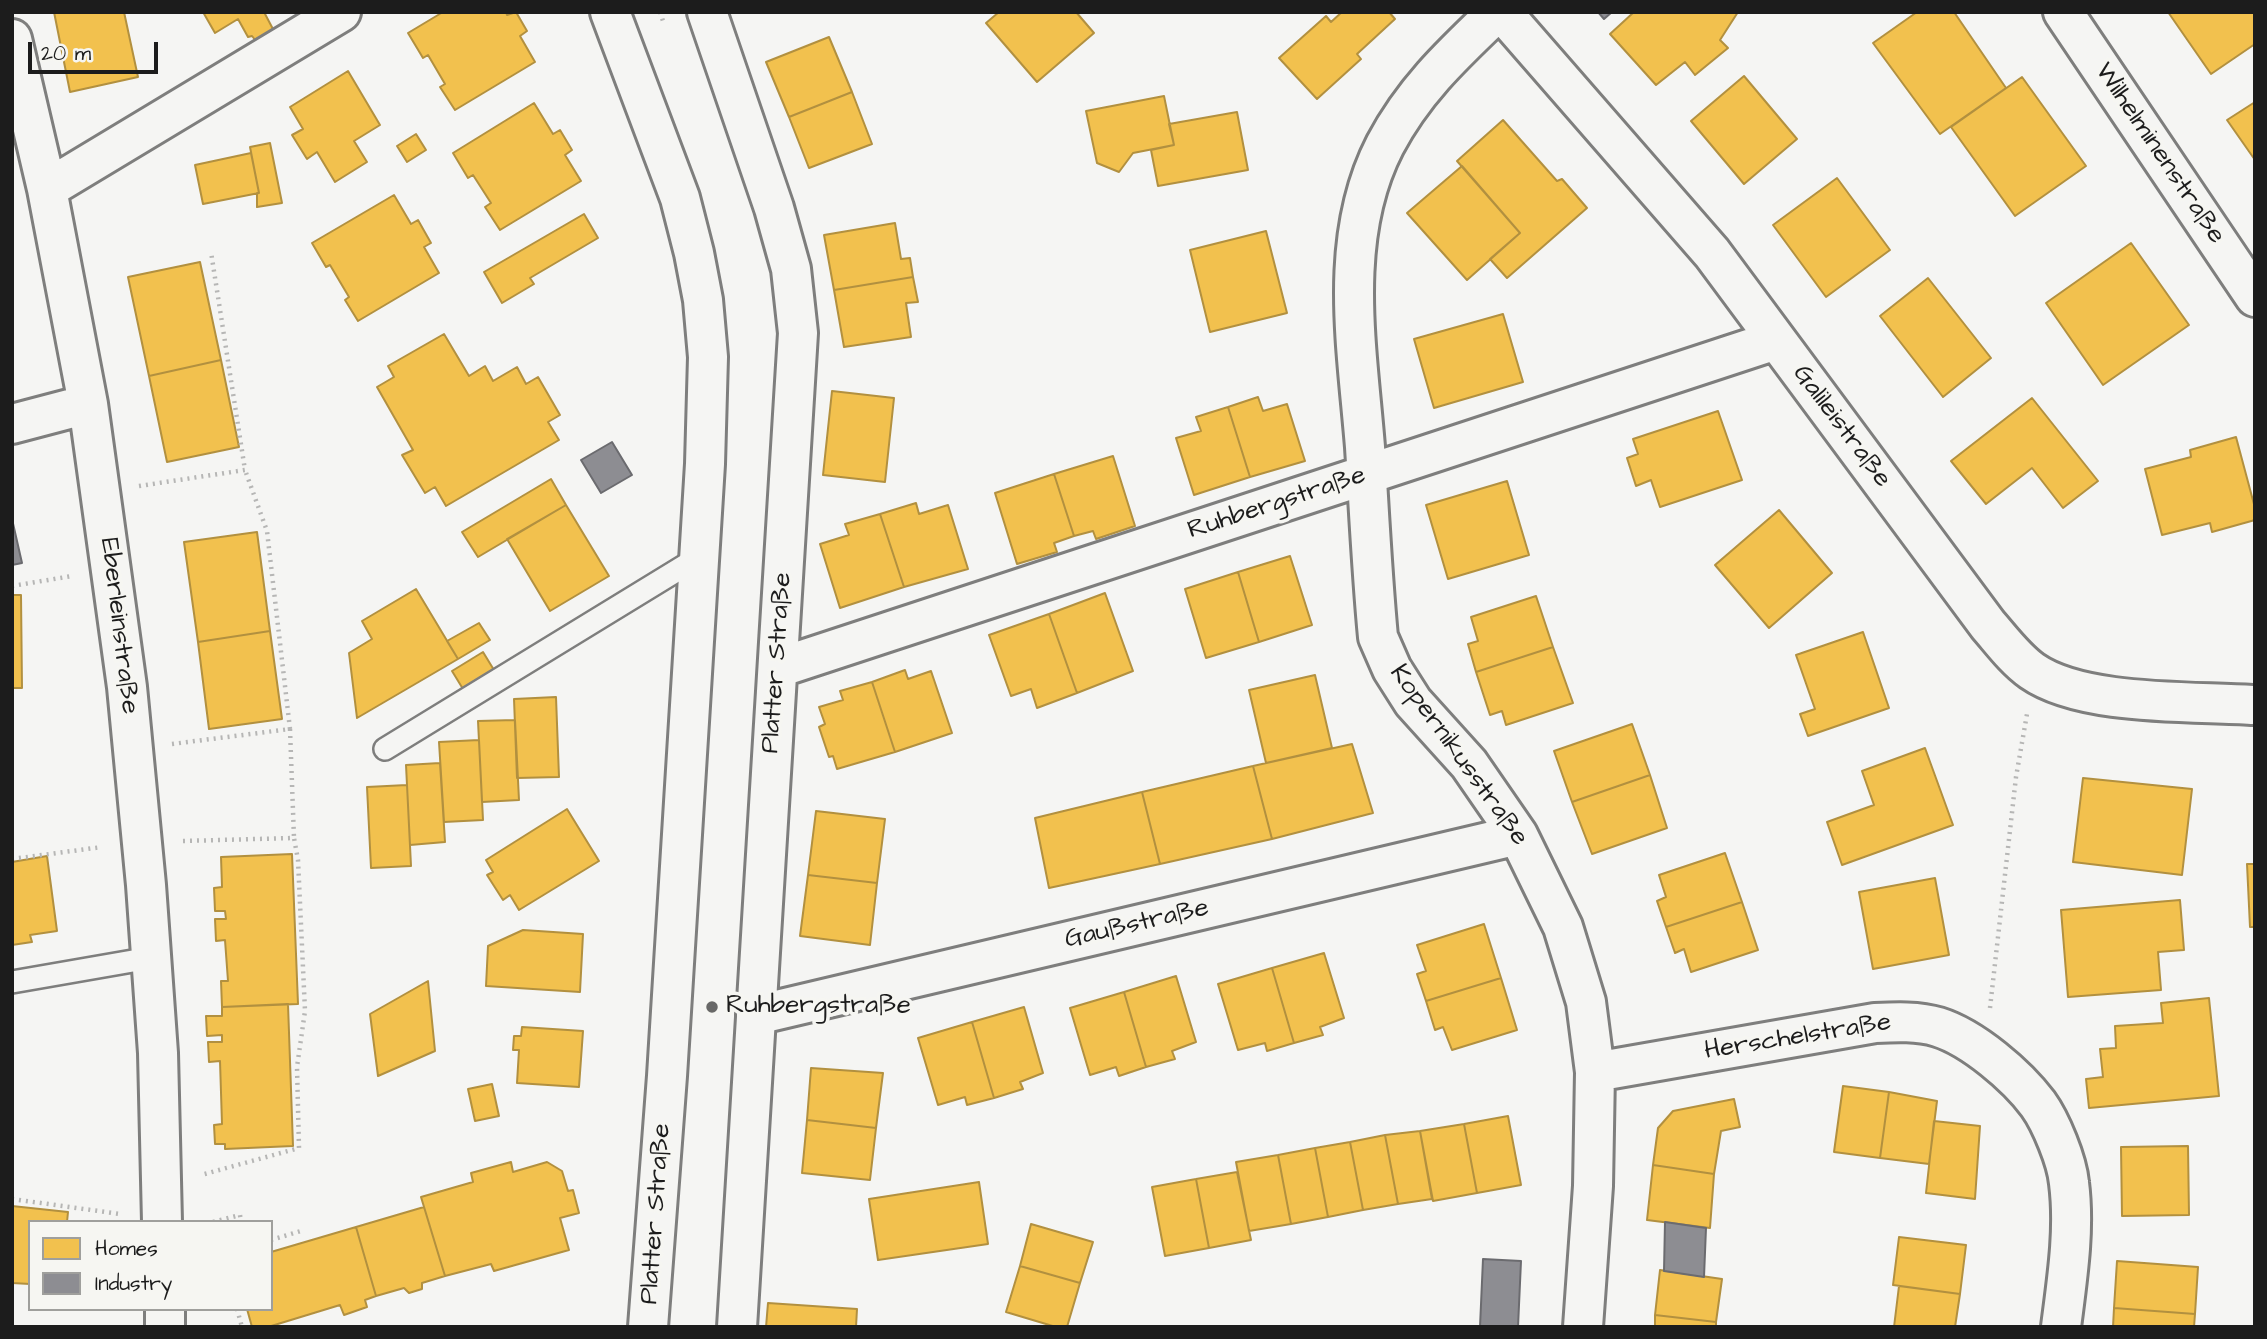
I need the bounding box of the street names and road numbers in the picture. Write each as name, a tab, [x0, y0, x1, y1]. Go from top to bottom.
street label: Wilhelminenstraße	[2087, 58, 2231, 250]
street label: Galileistraße	[1785, 360, 1897, 494]
street label: Ruhbergstraße	[1184, 461, 1370, 547]
street label: Eberleinstraße	[92, 536, 144, 716]
street label: Platter Straße	[756, 572, 800, 754]
street label: Kopernikusstraße	[1382, 659, 1534, 853]
street label: Gaußstraße	[1062, 893, 1212, 957]
street label: Herschelstraße	[1703, 1008, 1893, 1068]
street label: Platter Straße	[635, 1123, 679, 1305]

